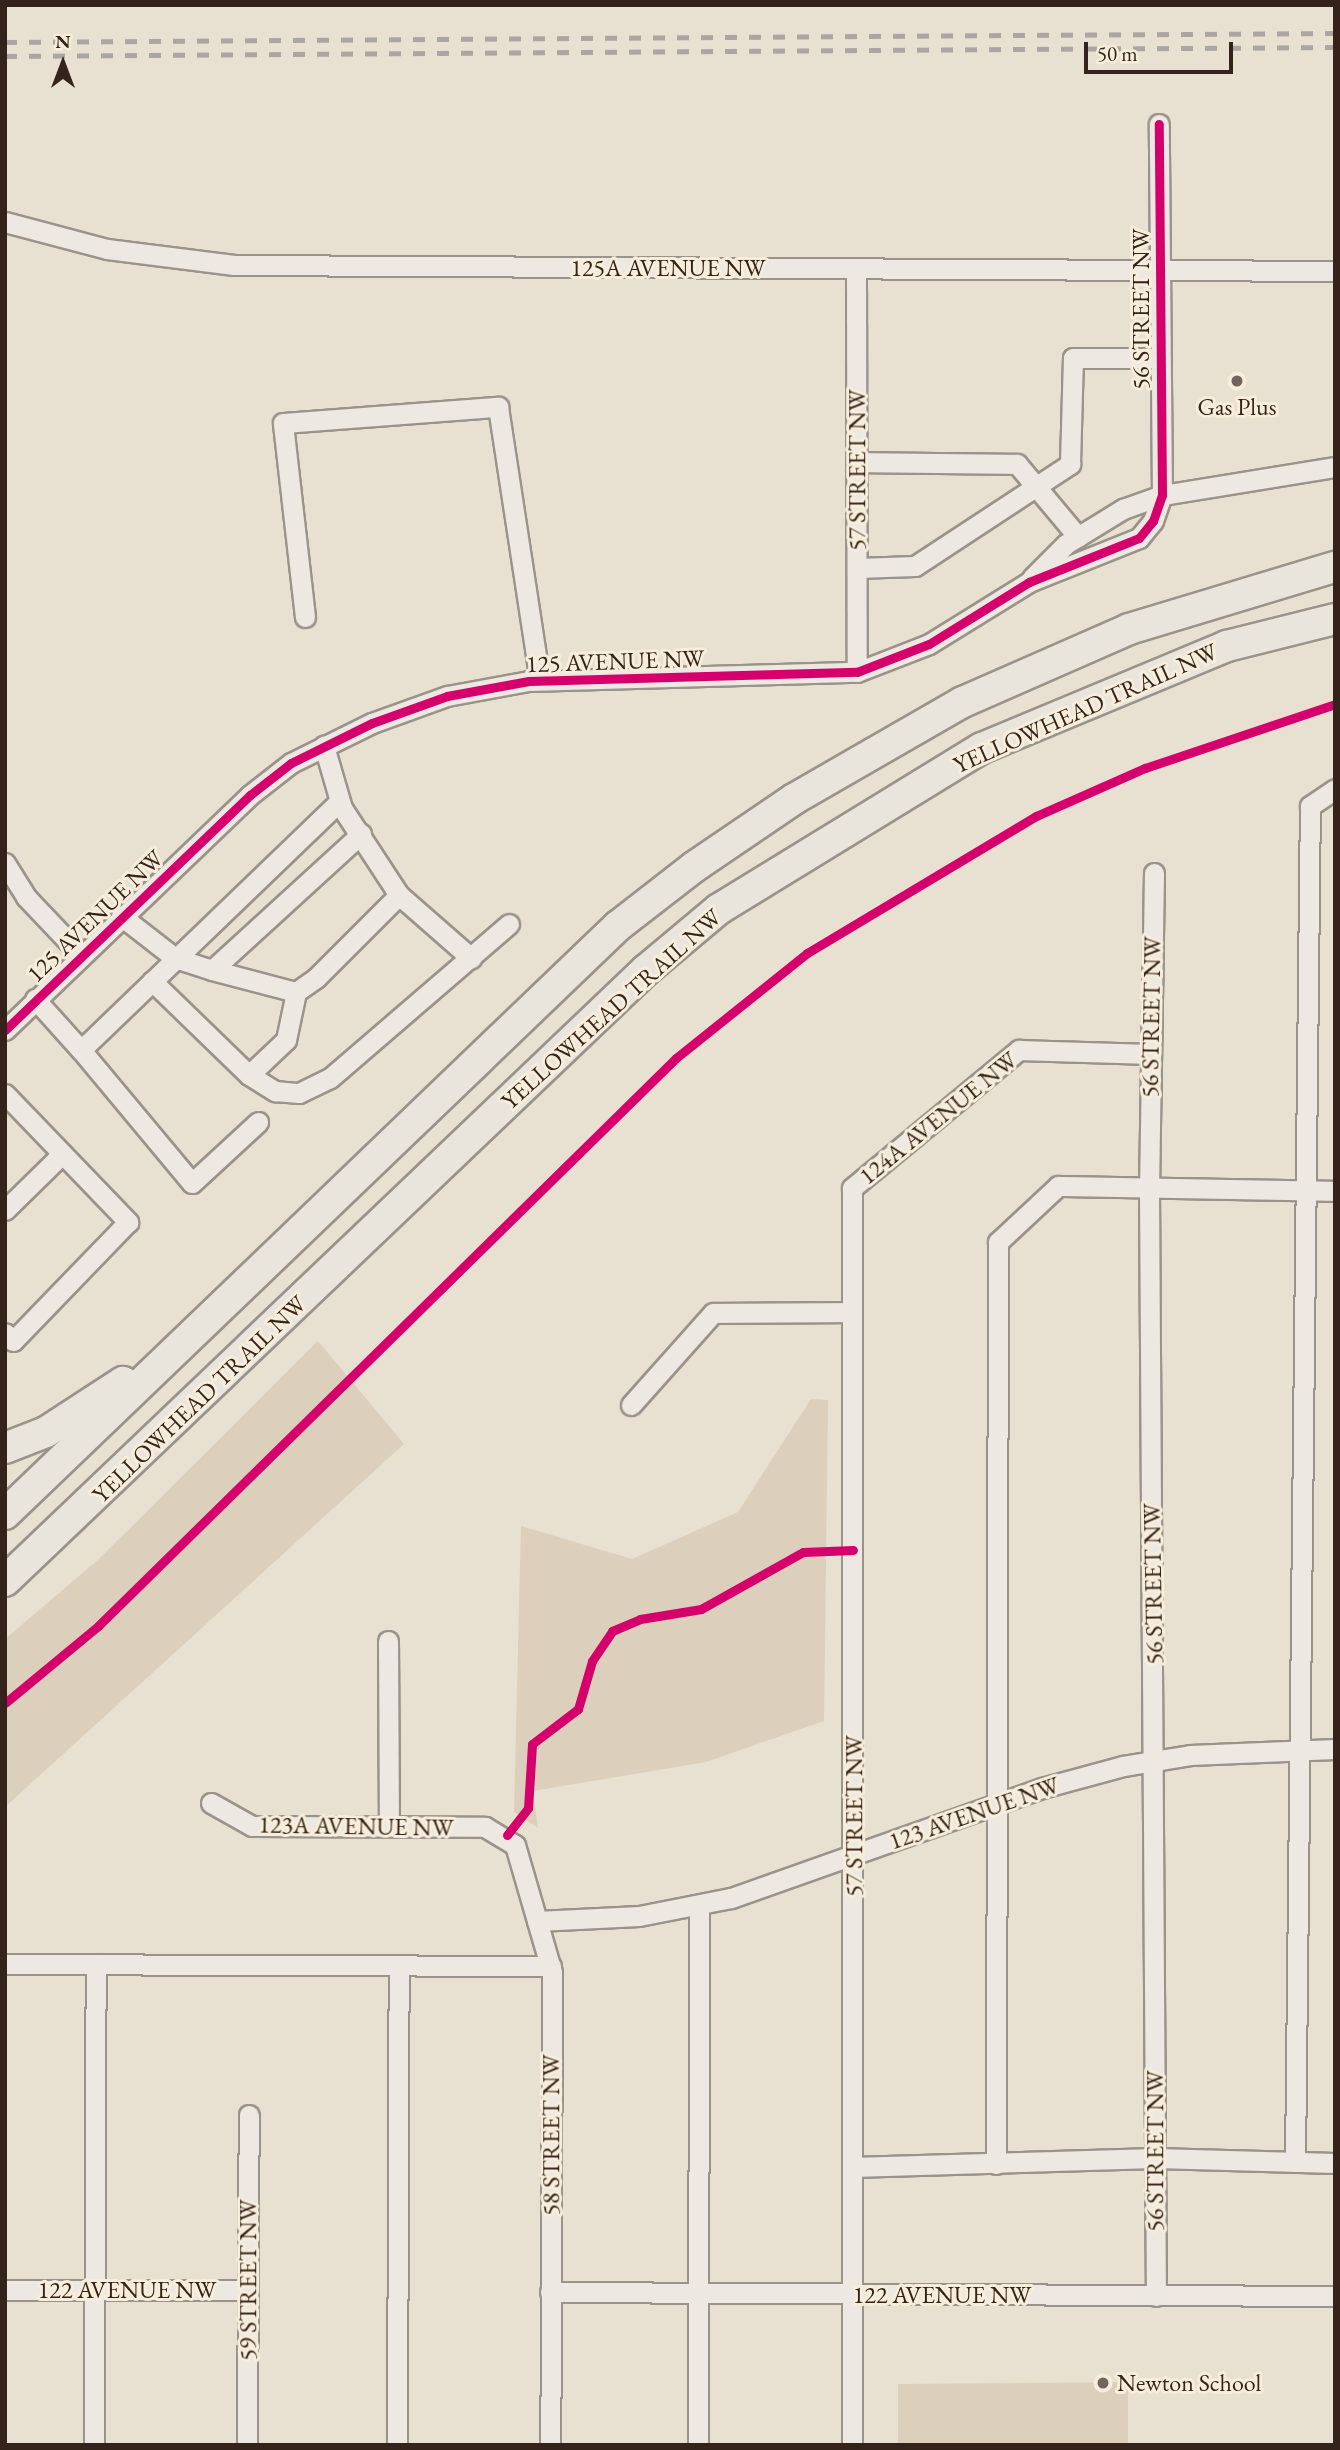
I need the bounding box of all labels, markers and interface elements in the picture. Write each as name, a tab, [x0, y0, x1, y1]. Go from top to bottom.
north arrow	[28, 28, 98, 98]
scale bar	[1088, 28, 1237, 72]
text: N	[55, 29, 71, 54]
text: 50 m	[1097, 40, 1138, 67]
street label: 56 STREET NW	[1127, 228, 1155, 390]
street label: 125A AVENUE NW	[571, 254, 765, 282]
marker: Gas Plus	[1229, 373, 1245, 389]
street label: 57 STREET NW	[843, 389, 871, 551]
place label: Gas Plus	[1197, 393, 1277, 421]
street label: YELLOWHEAD TRAIL NW	[948, 637, 1222, 779]
street label: 125 AVENUE NW	[525, 643, 705, 679]
street label: 125 AVENUE NW	[21, 844, 169, 988]
street label: YELLOWHEAD TRAIL NW	[495, 903, 727, 1115]
street label: 56 STREET NW	[1135, 936, 1167, 1098]
street label: 124A AVENUE NW	[853, 1045, 1023, 1191]
street label: YELLOWHEAD TRAIL NW	[86, 1289, 312, 1509]
street label: 56 STREET NW	[1137, 1503, 1169, 1665]
street label: 57 STREET NW	[840, 1735, 868, 1897]
street label: 123 AVENUE NW	[885, 1770, 1063, 1856]
street label: 123A AVENUE NW	[258, 1810, 454, 1842]
street label: 58 STREET NW	[537, 2054, 565, 2216]
street label: 56 STREET NW	[1141, 2070, 1169, 2232]
street label: 59 STREET NW	[234, 2199, 262, 2361]
street label: 122 AVENUE NW	[38, 2276, 216, 2304]
street label: 122 AVENUE NW	[853, 2281, 1031, 2309]
place label: Newton School	[1117, 2369, 1261, 2397]
marker: Newton School	[1095, 2375, 1111, 2391]

